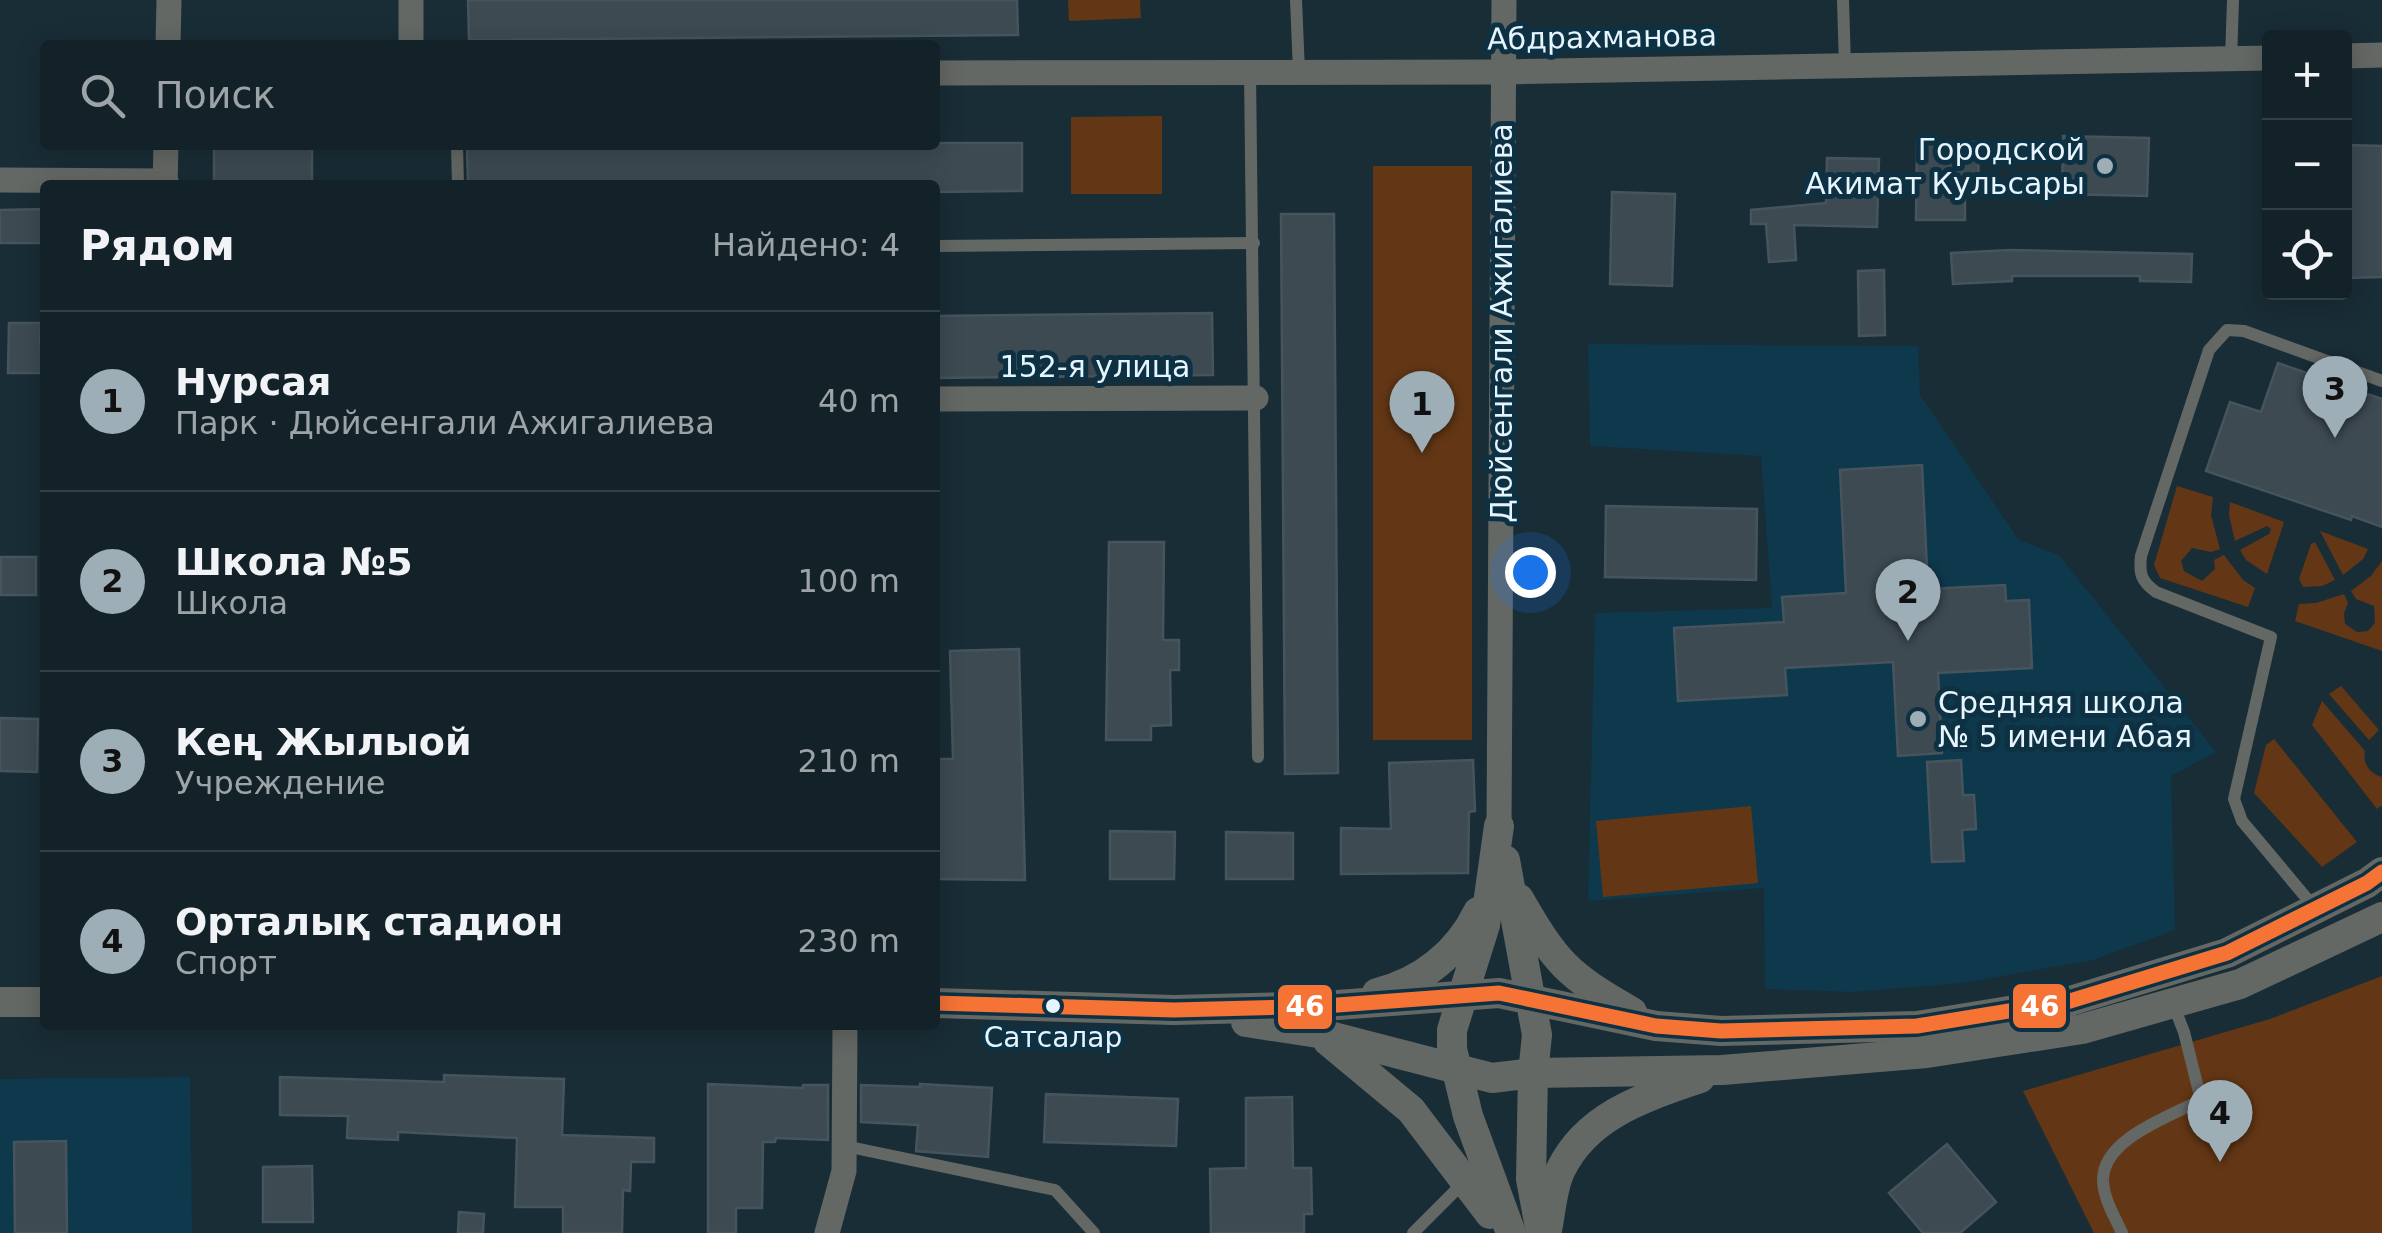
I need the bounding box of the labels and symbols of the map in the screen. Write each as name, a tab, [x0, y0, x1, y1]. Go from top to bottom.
street label: Абдрахманова	[1487, 17, 1717, 57]
street label: Дюйсенгали Ажигалиева	[1484, 123, 1519, 523]
place label: Городской Акимат Кульсары	[1805, 132, 2085, 201]
marker: Городской Акимат Кульсары	[2094, 155, 2116, 177]
street label: 152-я улица	[1000, 349, 1190, 384]
pin: 3	[2302, 356, 2368, 438]
pin: 1	[1390, 370, 1454, 453]
your location	[1505, 547, 1556, 598]
pin: 2	[1876, 558, 1940, 641]
place label: Средняя школа № 5 имени Абая	[1938, 685, 2192, 754]
marker: Средняя школа № 5 имени Абая	[1907, 708, 1929, 730]
line badge: 46	[2011, 982, 2068, 1030]
line badge: 46	[1276, 983, 1334, 1031]
text: 46	[1286, 990, 1324, 1023]
text: 46	[2021, 990, 2059, 1023]
marker: Сатсалар	[1043, 996, 1063, 1016]
place label: Сатсалар	[984, 1021, 1122, 1054]
pin: 4	[2188, 1080, 2252, 1162]

